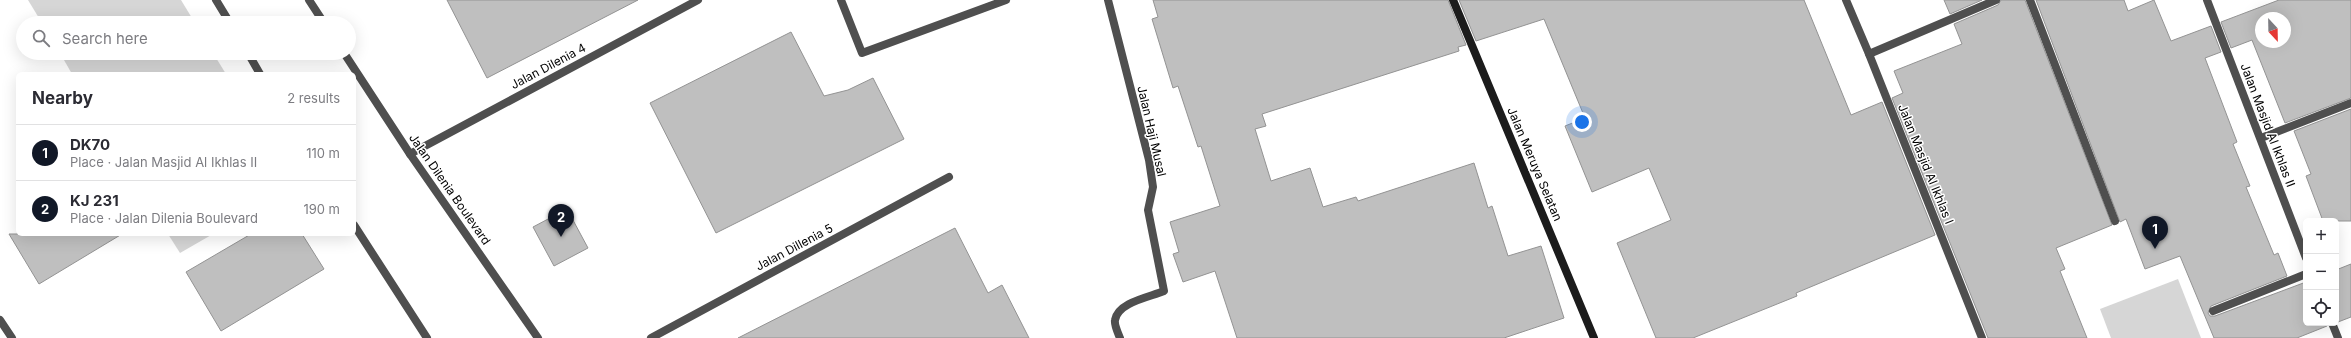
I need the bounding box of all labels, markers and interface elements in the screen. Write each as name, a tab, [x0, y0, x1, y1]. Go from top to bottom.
north arrow	[2255, 12, 2291, 48]
search box	[16, 16, 356, 60]
icon: search	[30, 27, 52, 49]
text: Search here	[62, 29, 148, 48]
street label: Jalan Dilenia 4	[508, 40, 588, 92]
street label: Jalan Masjid Al Ikhlas II	[2237, 61, 2299, 189]
street label: Jalan Haji Musal	[1134, 84, 1170, 178]
text: Nearby	[32, 88, 93, 108]
text: 2 results	[287, 90, 340, 106]
street label: Jalan Masjid Al Ikhlas I	[1895, 102, 1957, 226]
street label: Jalan Meruya Selatan	[1504, 105, 1566, 223]
your location	[1572, 112, 1592, 132]
street label: Jalan Dilenia Boulevard	[406, 131, 494, 247]
text: DK70	[70, 135, 110, 154]
text: 1	[42, 145, 48, 161]
text: 110 m	[306, 145, 340, 161]
text: Place · Jalan Masjid Al Ikhlas II	[70, 154, 257, 170]
text: KJ 231	[70, 191, 119, 210]
text: 2	[41, 201, 49, 217]
text: 190 m	[303, 201, 340, 217]
pin: 2	[548, 204, 574, 237]
text: Place · Jalan Dilenia Boulevard	[70, 210, 258, 226]
pin: 1	[2142, 216, 2168, 249]
map controls	[2303, 218, 2339, 326]
button: +	[2303, 218, 2339, 254]
street label: Jalan Dillenia 5	[753, 220, 835, 274]
button: −	[2303, 254, 2339, 290]
button: locate	[2303, 290, 2339, 326]

